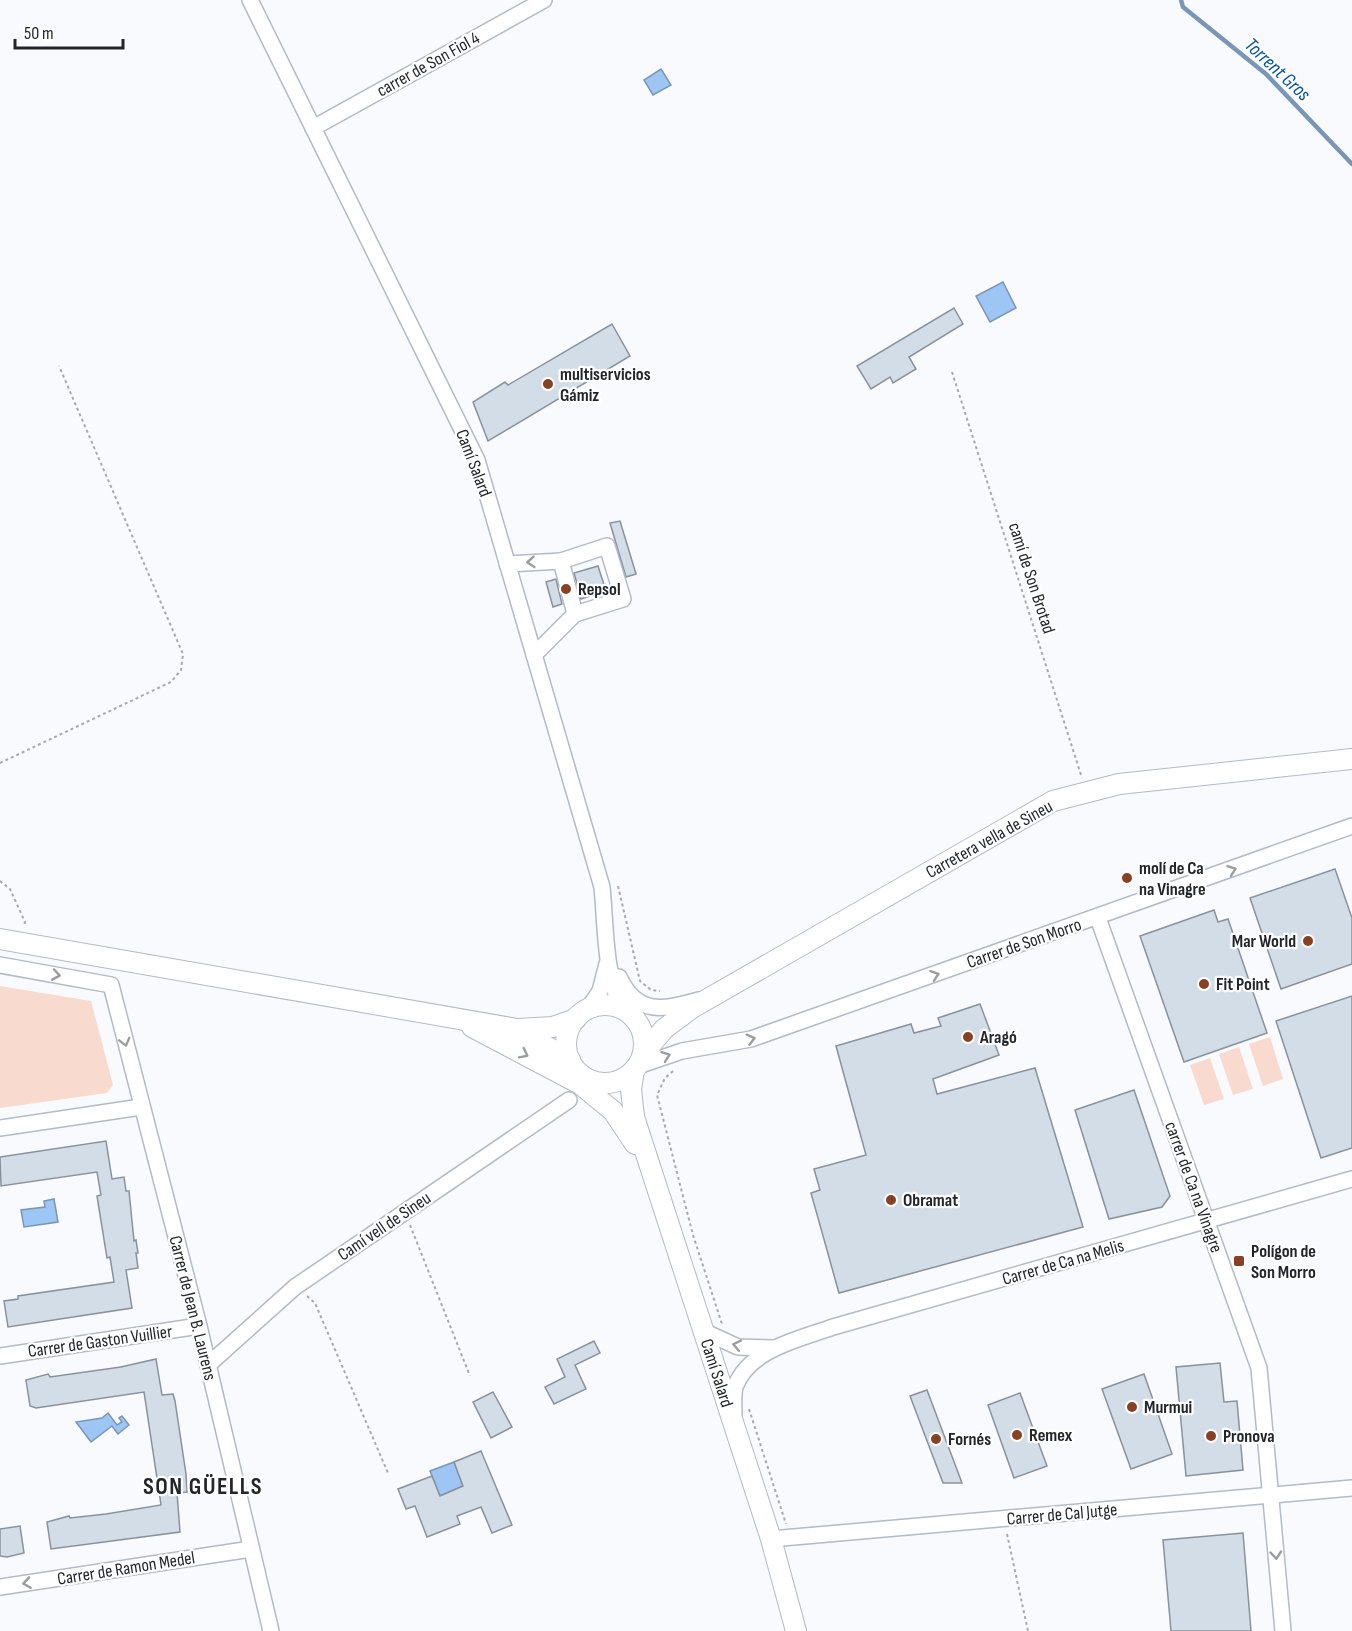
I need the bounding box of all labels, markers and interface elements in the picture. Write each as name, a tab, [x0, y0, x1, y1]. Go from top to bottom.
scale bar	[15, 12, 123, 50]
text: 50 m	[24, 23, 54, 44]
street label: carrer de Son Fiol 4	[373, 27, 484, 101]
water label: Torrent Gros	[1239, 33, 1315, 106]
place label: multiservicios Gámiz	[560, 364, 651, 406]
marker: multiservicios Gámiz	[541, 377, 555, 391]
street label: Camí Salard	[451, 427, 496, 500]
street label: camí de Son Brotad	[1004, 520, 1059, 636]
one-way arrow	[527, 556, 536, 569]
place label: Repsol	[578, 579, 621, 600]
marker: Repsol	[559, 582, 573, 596]
street label: Carretera vella de Sineu	[922, 796, 1056, 883]
place label: molí de Ca na Vinagre	[1139, 858, 1206, 900]
one-way arrow	[1226, 864, 1237, 877]
marker: molí de Ca na Vinagre	[1120, 871, 1134, 885]
street label: Carrer de Son Morro	[964, 914, 1084, 973]
place label: Mar World	[1232, 931, 1296, 952]
marker: Mar World	[1301, 934, 1315, 948]
one-way arrow	[50, 968, 60, 981]
one-way arrow	[929, 969, 940, 982]
place label: Fit Point	[1216, 974, 1270, 995]
marker: Fit Point	[1197, 977, 1211, 991]
place label: Aragó	[979, 1027, 1017, 1048]
marker: Aragó	[961, 1030, 975, 1044]
one-way arrow	[746, 1033, 756, 1046]
one-way arrow	[118, 1037, 131, 1047]
one-way arrow	[518, 1047, 528, 1058]
one-way arrow	[660, 1051, 671, 1064]
street label: carrer de Ca na Vinagre	[1160, 1119, 1227, 1256]
street label: Camí vell de Sineu	[334, 1188, 435, 1265]
place label: Obramat	[903, 1190, 958, 1211]
marker: Obramat	[884, 1193, 898, 1207]
street label: Carrer de Jean B. Laurens	[164, 1234, 221, 1383]
street label: Carrer de Ca na Melis	[1000, 1235, 1126, 1290]
place label: Polígon de Son Morro	[1251, 1241, 1316, 1283]
marker: Polígon de Son Morro	[1232, 1254, 1246, 1268]
street label: Carrer de Gaston Vuillier	[27, 1321, 174, 1362]
street label: Camí Salard	[696, 1336, 737, 1410]
one-way arrow	[732, 1339, 742, 1352]
place label: Murmui	[1144, 1397, 1192, 1418]
marker: Murmui	[1125, 1400, 1139, 1414]
place label: Remex	[1029, 1425, 1073, 1446]
place label: Pronova	[1223, 1426, 1275, 1447]
marker: Remex	[1010, 1428, 1024, 1442]
place label: Fornés	[948, 1429, 991, 1450]
marker: Pronova	[1204, 1429, 1218, 1443]
marker: Fornés	[929, 1432, 943, 1446]
district label: SON GÜELLS	[143, 1472, 263, 1501]
street label: Carrer de Cal Jutge	[1006, 1499, 1118, 1530]
street label: Carrer de Ramon Medel	[56, 1547, 196, 1590]
one-way arrow	[1270, 1550, 1283, 1559]
one-way arrow	[23, 1577, 32, 1589]

